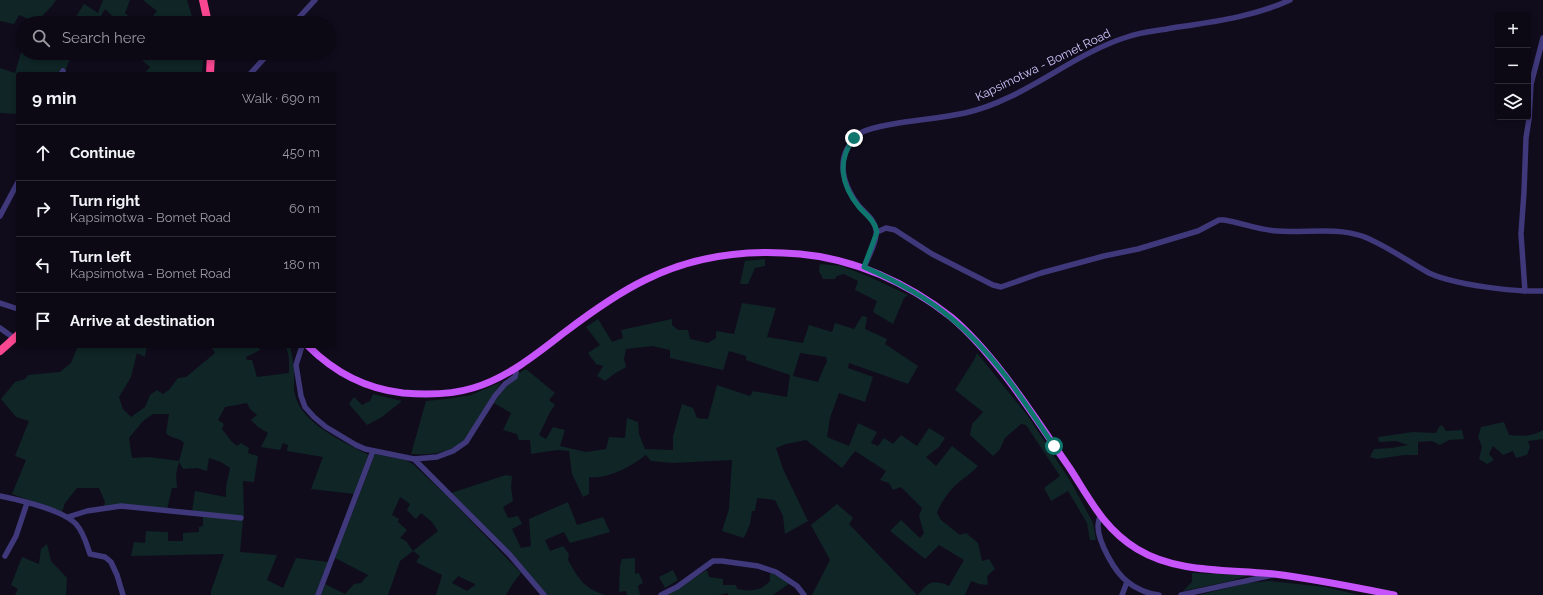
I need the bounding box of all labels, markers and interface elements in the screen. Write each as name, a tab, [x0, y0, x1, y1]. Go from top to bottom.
map controls	[1495, 12, 1531, 120]
button: +	[1495, 12, 1531, 48]
search box	[16, 16, 336, 60]
street label: Kapsimotwa - Bomet Road	[973, 26, 1113, 104]
icon: search	[30, 27, 52, 49]
text: Search here	[62, 29, 145, 47]
button: −	[1495, 48, 1531, 84]
button: layers	[1495, 84, 1531, 120]
text: 9 min	[32, 88, 77, 108]
text: Walk · 690 m	[242, 91, 320, 106]
route end	[845, 129, 863, 147]
icon: ahead	[32, 142, 54, 164]
text: Continue	[70, 144, 135, 162]
text: 450 m	[283, 145, 320, 160]
text: Turn right	[70, 192, 140, 210]
icon: right	[32, 198, 54, 220]
text: 60 m	[289, 201, 320, 216]
text: Kapsimotwa - Bomet Road	[70, 210, 231, 225]
text: Turn left	[70, 248, 131, 266]
icon: left	[32, 254, 54, 276]
text: 180 m	[284, 257, 320, 272]
text: Kapsimotwa - Bomet Road	[70, 266, 231, 281]
icon: arrive	[32, 310, 54, 332]
text: Arrive at destination	[70, 312, 215, 330]
route start	[1045, 437, 1063, 455]

